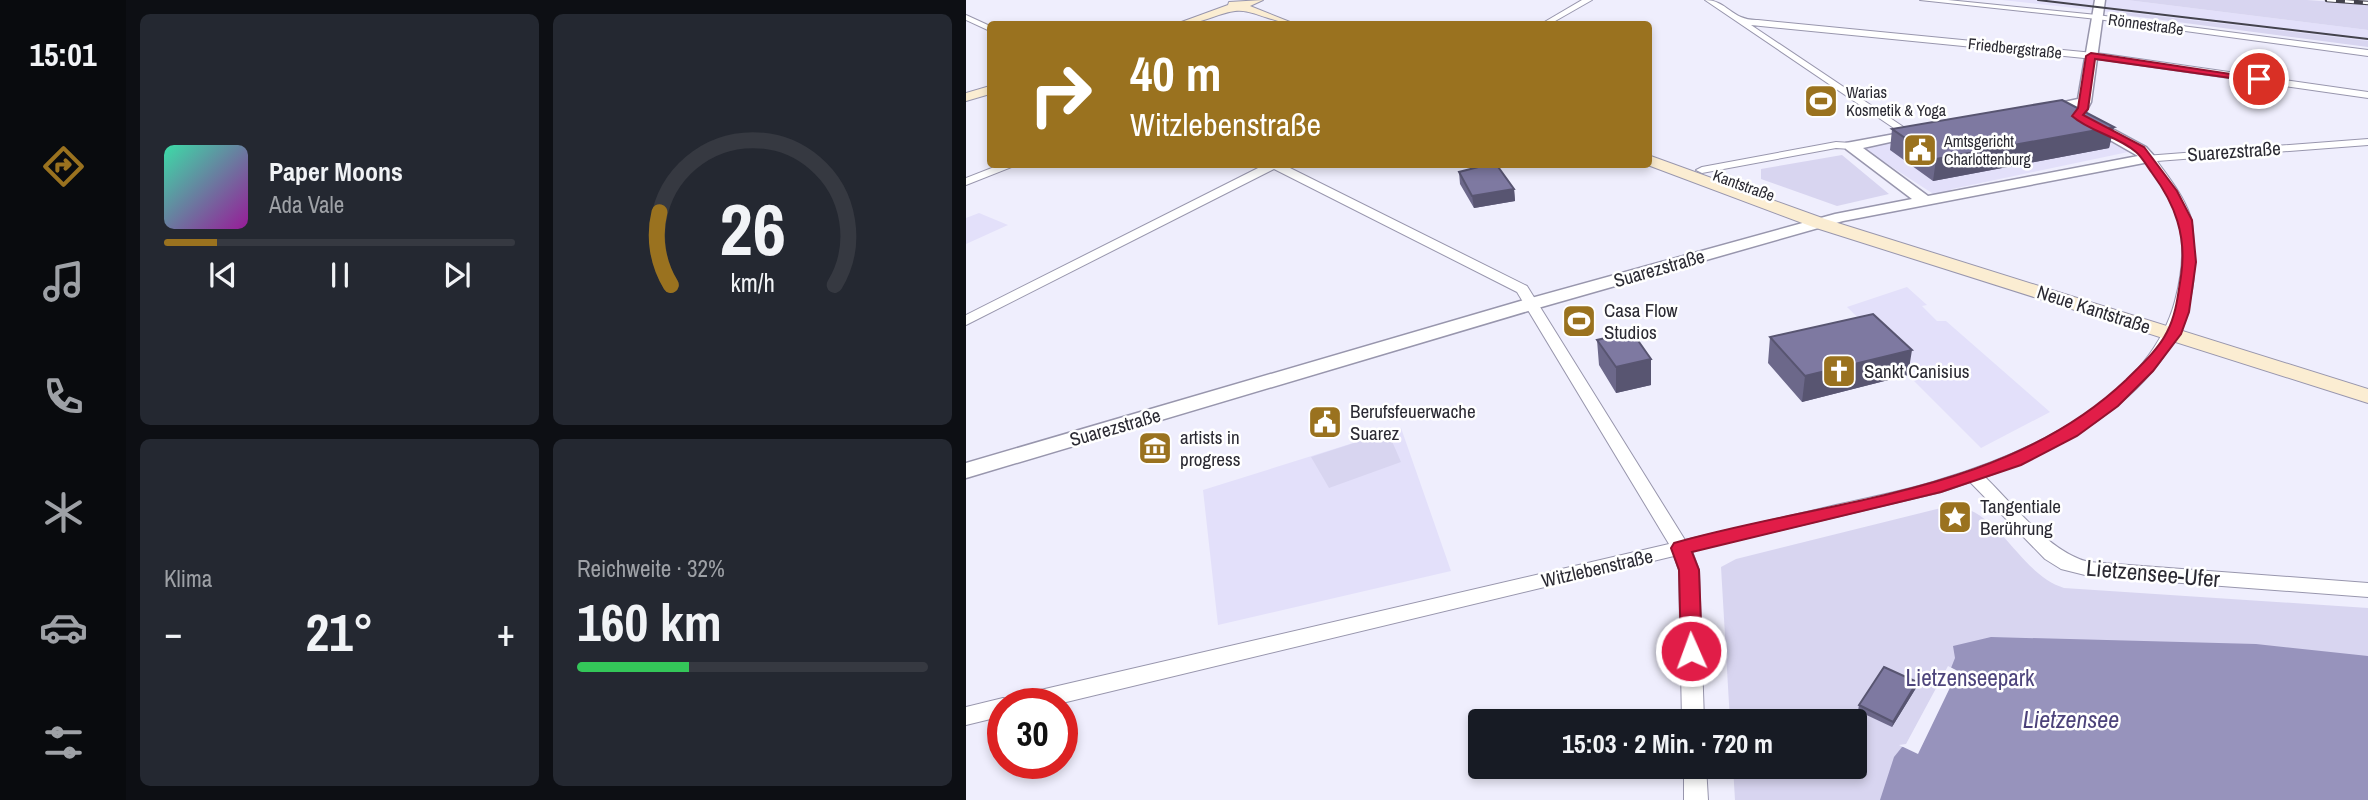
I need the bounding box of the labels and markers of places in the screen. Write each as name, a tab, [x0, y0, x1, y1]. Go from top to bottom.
pin	[2229, 49, 2289, 109]
place label: Warias Kosmetik & Yoga	[1846, 81, 1947, 121]
sports icon: Warias Kosmetik & Yoga	[1802, 82, 1840, 120]
place label: Amtsgericht Charlottenburg	[1943, 130, 2031, 170]
public building icon: Amtsgericht Charlottenburg	[1901, 131, 1939, 169]
place label: Casa Flow Studios	[1604, 297, 1678, 345]
sports icon: Casa Flow Studios	[1560, 302, 1598, 340]
church icon: Sankt Canisius	[1820, 352, 1858, 390]
place label: Sankt Canisius	[1864, 358, 1970, 384]
place label: Berufsfeuerwache Suarez	[1350, 398, 1476, 446]
public building icon: Berufsfeuerwache Suarez	[1306, 403, 1344, 441]
place label: artists in progress	[1180, 424, 1241, 472]
museum icon: artists in progress	[1136, 429, 1174, 467]
place label: Tangentiale Berührung	[1980, 493, 2061, 541]
place icon: Tangentiale Berührung	[1936, 498, 1974, 536]

